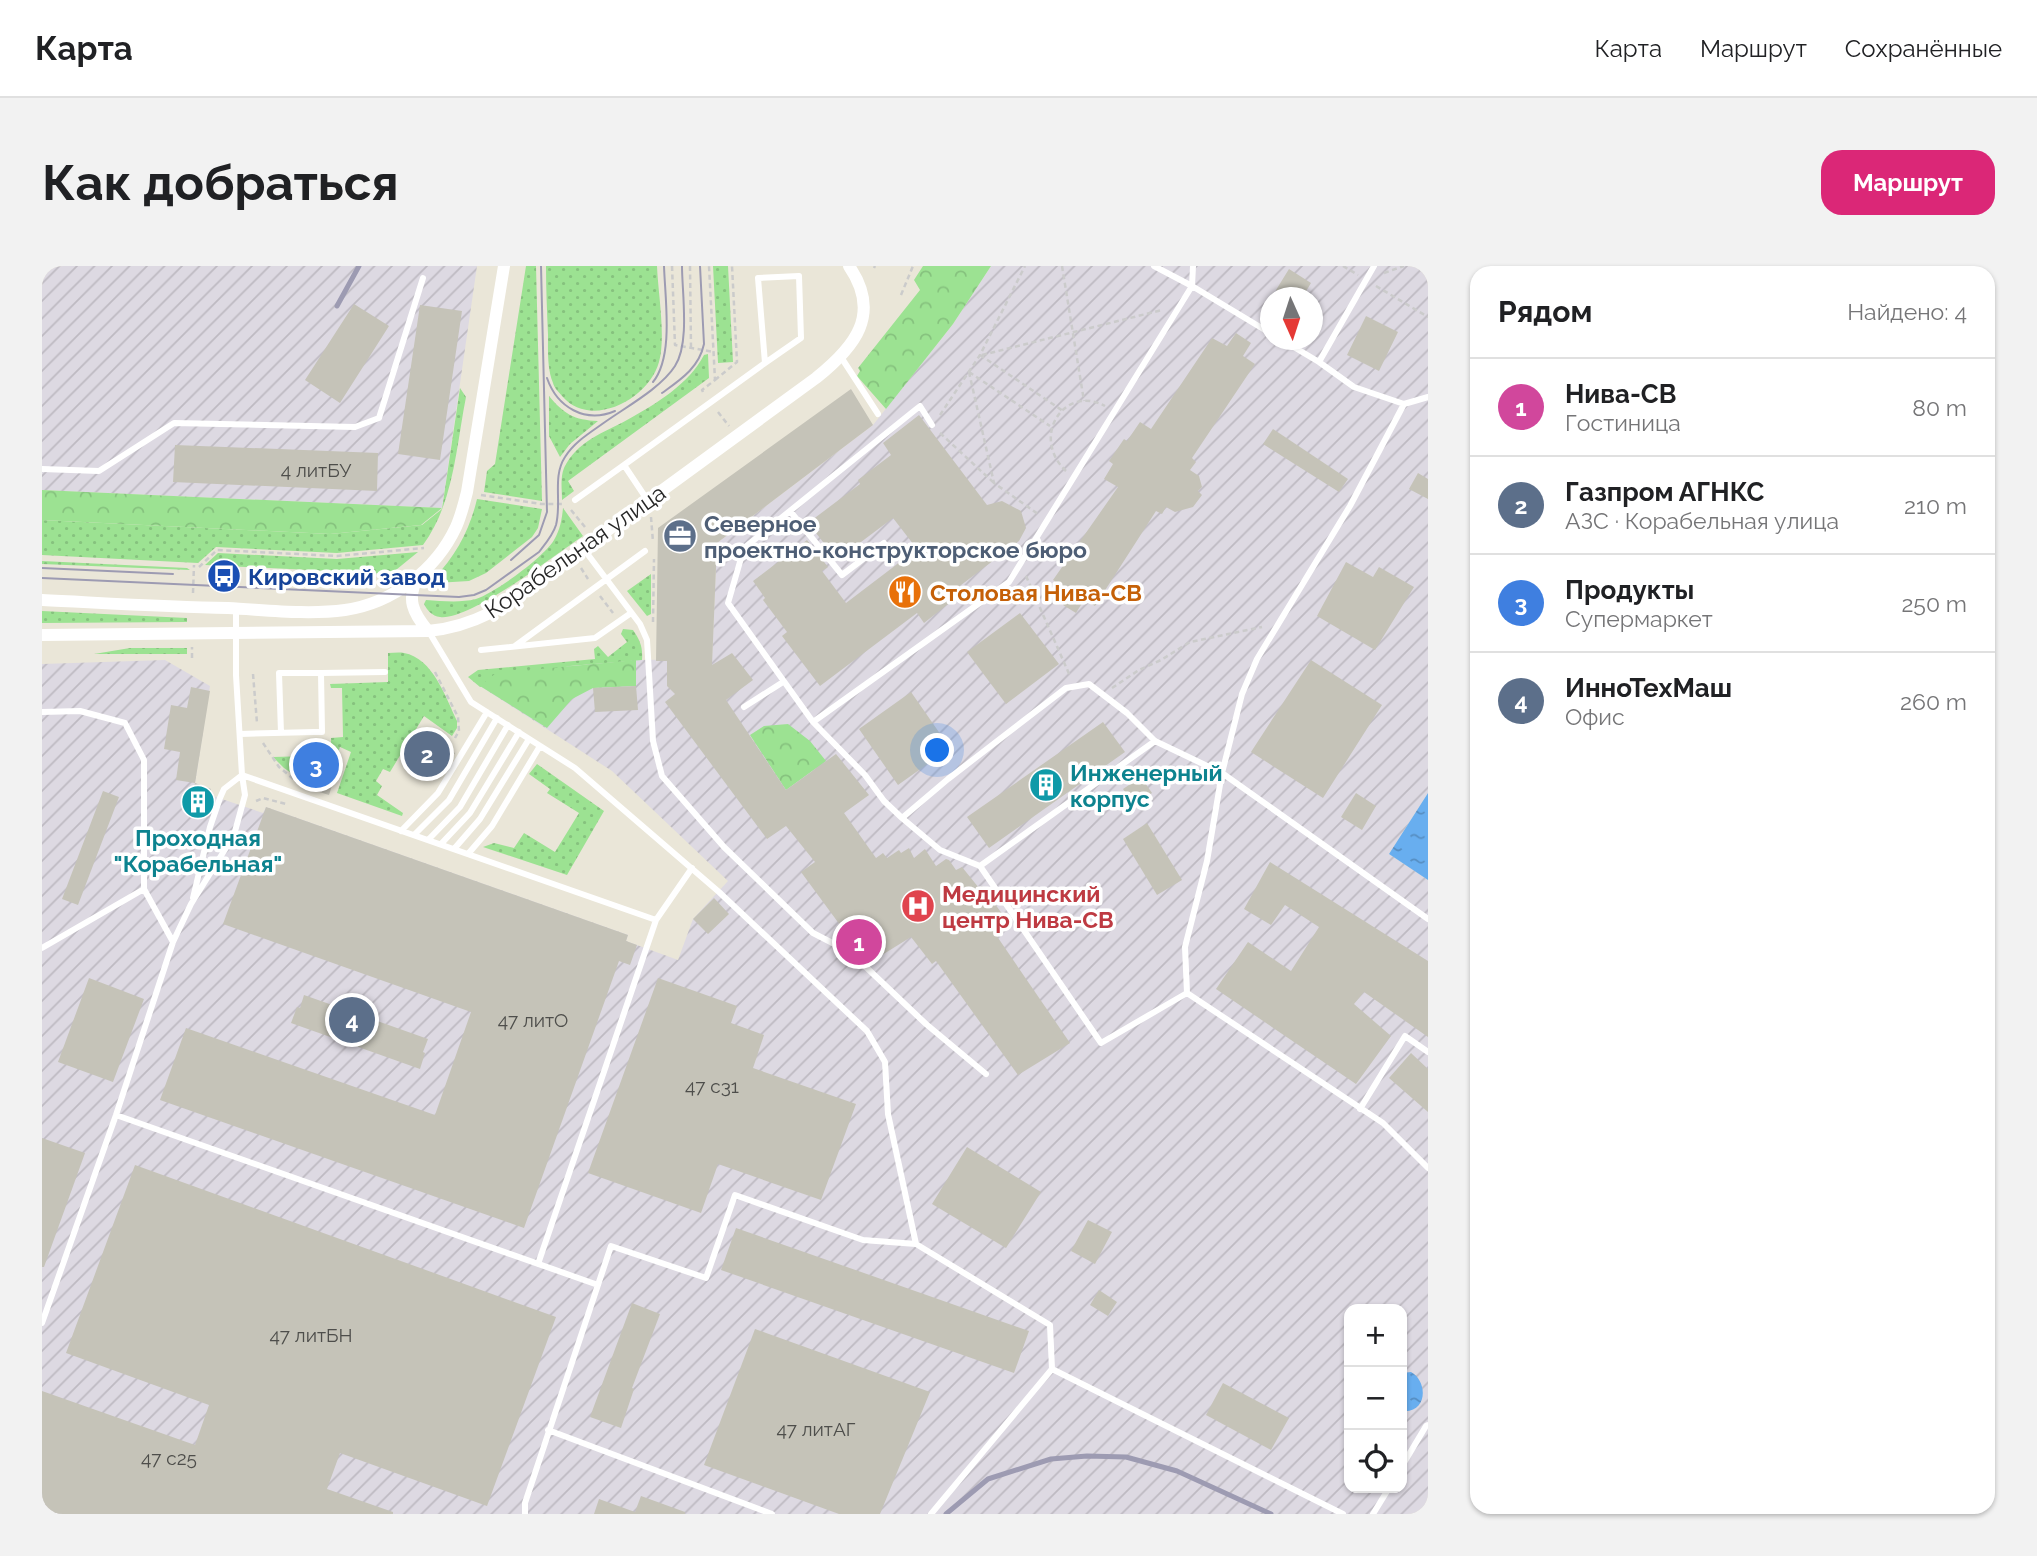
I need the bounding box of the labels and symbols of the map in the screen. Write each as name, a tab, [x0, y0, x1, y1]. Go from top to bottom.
north arrow	[1260, 287, 1323, 350]
house number: 4 литБУ	[281, 459, 352, 481]
street label: Корабельная улица	[480, 478, 670, 624]
place label: Северное проектно-конструкторское бюро	[704, 510, 1087, 563]
office icon: Северное проектно-конструкторское бюро	[661, 517, 699, 555]
bus stop icon: Кировский завод	[205, 557, 243, 595]
place label: Кировский завод	[248, 563, 445, 590]
restaurant icon: Столовая Нива-СВ	[886, 573, 924, 611]
place label: Столовая Нива-СВ	[930, 579, 1142, 606]
pin: 2	[404, 728, 450, 780]
your location	[920, 733, 954, 767]
pin: 3	[293, 739, 339, 791]
place label: Инженерный корпус	[1070, 759, 1223, 812]
building icon: Инженерный корпус	[1027, 766, 1065, 804]
building icon: Проходная "Корабельная"	[179, 783, 217, 821]
place label: Проходная "Корабельная"	[114, 824, 282, 877]
place label: Медицинский центр Нива-СВ	[942, 880, 1114, 933]
hospital icon: Медицинский центр Нива-СВ	[899, 887, 937, 925]
pin: 1	[836, 916, 882, 968]
pin: 4	[329, 994, 375, 1046]
house number: 47 литО	[498, 1009, 568, 1031]
house number: 47 с31	[685, 1075, 739, 1097]
house number: 47 литБН	[270, 1324, 352, 1346]
house number: 47 литАГ	[776, 1418, 856, 1440]
house number: 47 с25	[141, 1447, 197, 1469]

